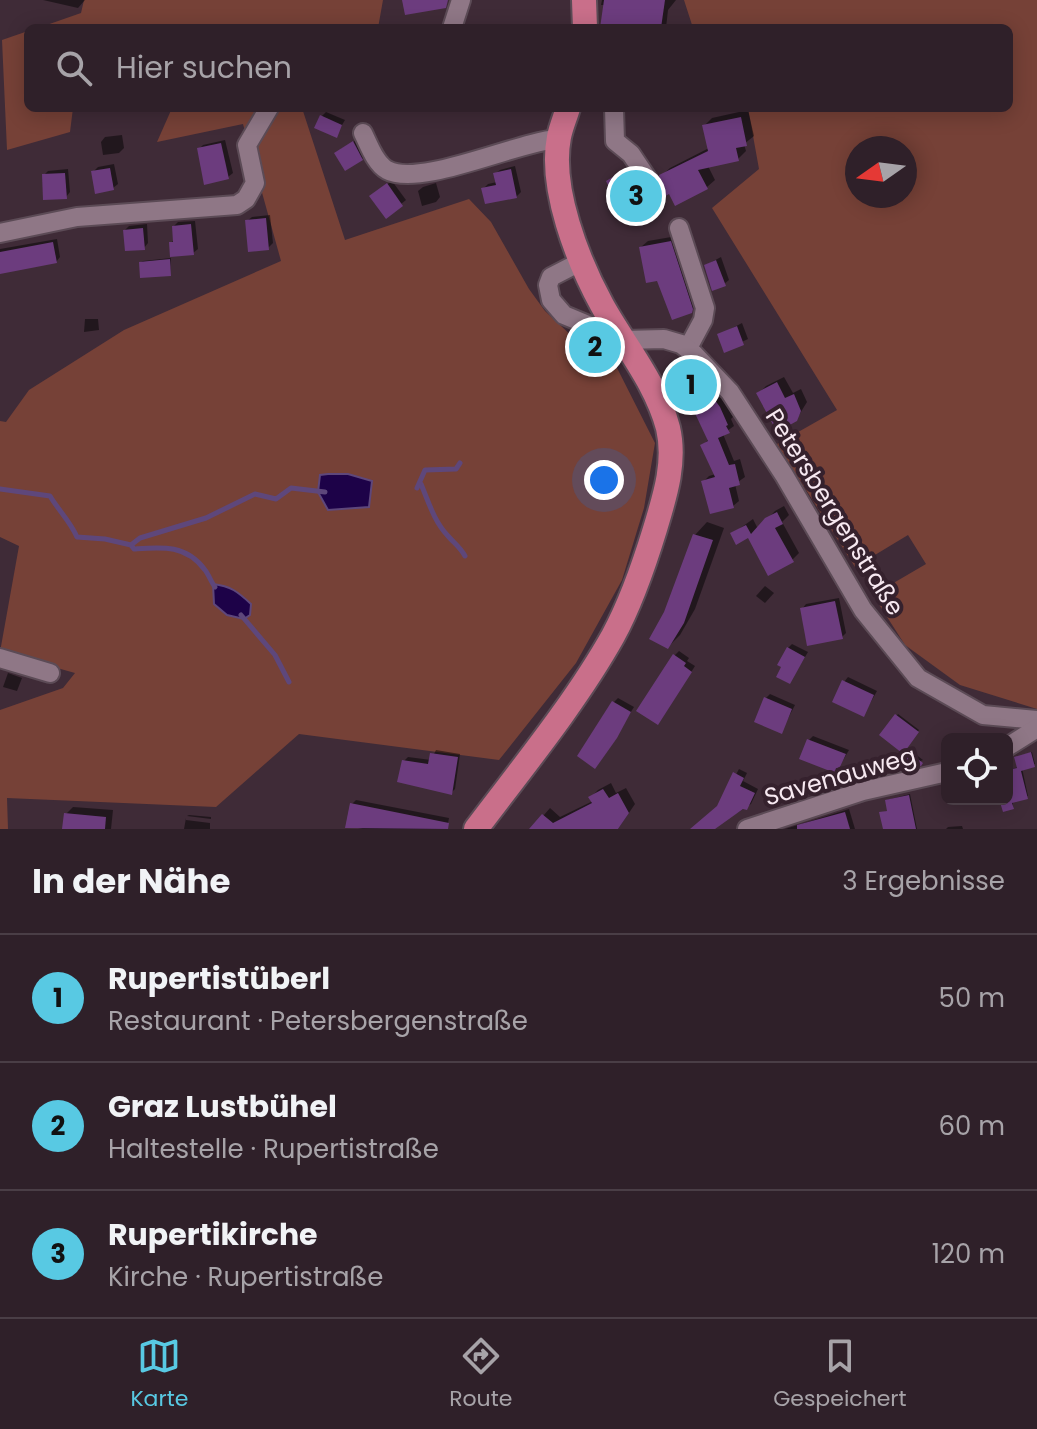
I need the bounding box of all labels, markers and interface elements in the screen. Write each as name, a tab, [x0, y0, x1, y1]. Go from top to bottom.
search box	[24, 24, 1013, 112]
icon: search	[52, 46, 96, 90]
text: Hier suchen	[116, 46, 292, 89]
north arrow	[845, 136, 917, 208]
pin: 3	[610, 166, 662, 226]
pin: 2	[569, 317, 621, 377]
pin: 1	[665, 355, 717, 415]
street label: Petersbergenstraße	[758, 402, 912, 622]
your location	[584, 460, 624, 500]
map controls	[941, 733, 1013, 805]
button: locate	[941, 733, 1013, 805]
street label: Savenauweg	[760, 739, 920, 813]
text: In der Nähe	[32, 857, 230, 905]
text: 3 Ergebnisse	[842, 863, 1005, 899]
text: Rupertistüberl	[108, 957, 330, 1000]
text: 1	[53, 980, 63, 1016]
text: 50 m	[939, 980, 1005, 1016]
text: Restaurant · Petersbergenstraße	[108, 1003, 528, 1039]
text: Graz Lustbühel	[108, 1085, 337, 1128]
text: 2	[51, 1108, 65, 1144]
text: 60 m	[938, 1108, 1005, 1144]
text: Haltestelle · Rupertistraße	[108, 1131, 439, 1167]
text: Rupertikirche	[108, 1213, 318, 1256]
text: 3	[50, 1236, 66, 1272]
text: 120 m	[932, 1236, 1005, 1272]
text: Kirche · Rupertistraße	[108, 1259, 383, 1295]
tab: Karte	[130, 1334, 188, 1415]
tab: Route	[449, 1334, 512, 1415]
tab: Gespeichert	[773, 1334, 907, 1415]

